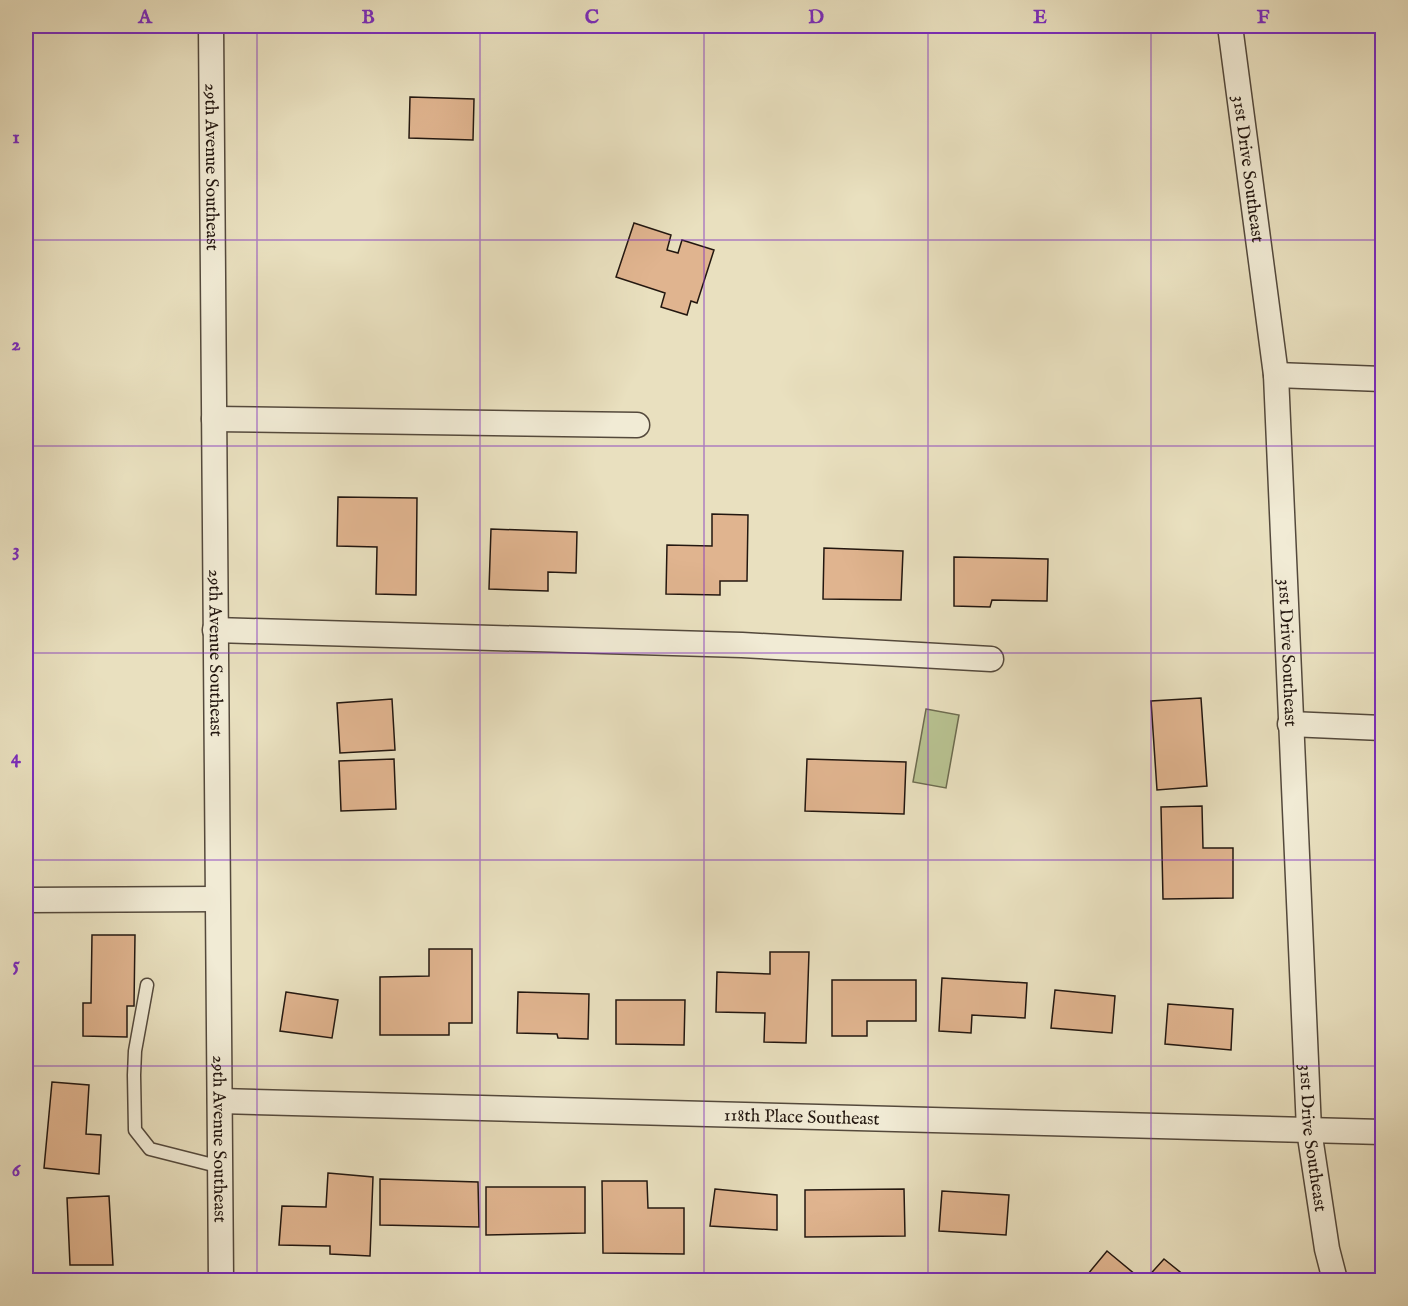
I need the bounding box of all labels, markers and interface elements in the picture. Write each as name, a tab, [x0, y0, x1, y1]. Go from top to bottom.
text: A	[137, 5, 153, 30]
text: B	[361, 5, 375, 30]
text: C	[585, 5, 599, 30]
text: D	[808, 5, 824, 30]
text: E	[1033, 5, 1047, 30]
text: F	[1257, 5, 1270, 30]
street label: 29th Avenue Southeast	[198, 83, 223, 251]
street label: 31st Drive Southeast	[1226, 94, 1268, 244]
text: 1	[12, 125, 20, 150]
text: 2	[11, 332, 21, 357]
text: 3	[12, 538, 20, 563]
street label: 29th Avenue Southeast	[202, 569, 227, 737]
street label: 31st Drive Southeast	[1272, 578, 1301, 727]
text: 4	[11, 745, 22, 770]
text: 5	[12, 952, 20, 977]
street label: 29th Avenue Southeast	[206, 1055, 231, 1223]
street label: 31st Drive Southeast	[1293, 1064, 1331, 1213]
street label: 118th Place Southeast	[724, 1104, 880, 1132]
text: 6	[12, 1158, 22, 1183]

